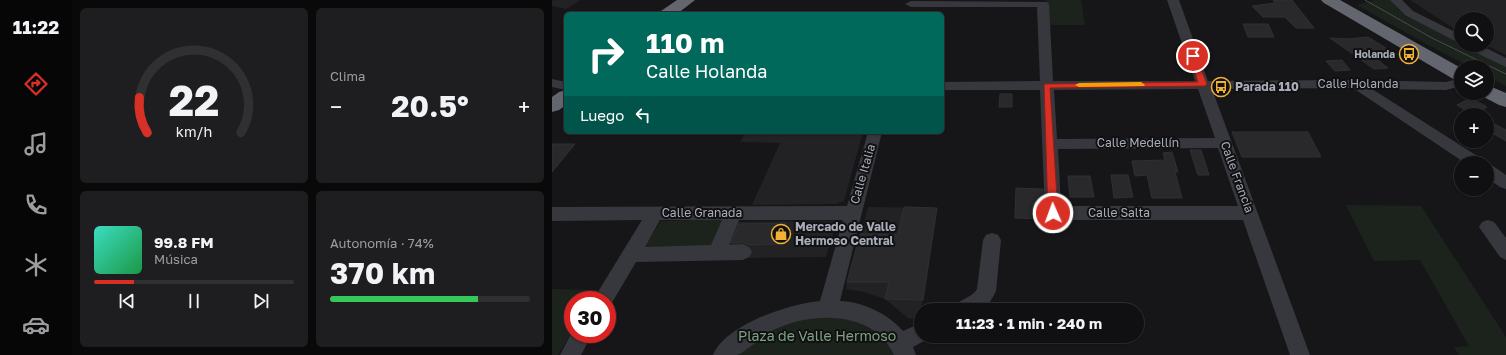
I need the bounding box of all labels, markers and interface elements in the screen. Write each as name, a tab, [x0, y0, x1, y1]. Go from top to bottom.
map controls	[1454, 12, 1494, 196]
button: search	[1454, 12, 1494, 52]
text: 11:22	[13, 16, 59, 38]
text: 110 m	[646, 26, 725, 59]
icon: right	[580, 28, 632, 80]
pin	[1176, 39, 1210, 73]
bus stop icon: Holanda	[1398, 43, 1420, 65]
icon: arrive	[1182, 45, 1204, 67]
place label: Holanda	[1354, 48, 1395, 60]
text: Calle Holanda	[646, 60, 767, 82]
button: layers	[1454, 60, 1494, 100]
text: Clima	[330, 68, 365, 84]
icon: directions	[22, 70, 50, 98]
text: 22	[169, 75, 219, 125]
bus stop icon: Parada 110	[1210, 76, 1232, 98]
street label: Calle Holanda	[1318, 76, 1398, 91]
place label: Parada 110	[1235, 79, 1299, 94]
text: 20.5°	[391, 88, 469, 124]
text: −	[330, 93, 342, 120]
text: +	[518, 93, 530, 120]
icon: left	[632, 104, 654, 126]
text: Luego	[580, 106, 624, 124]
button: +	[1454, 108, 1494, 148]
text: km/h	[176, 123, 212, 140]
icon: music	[22, 130, 50, 158]
street label: Calle Medellín	[1097, 135, 1179, 150]
street label: Calle Francia	[1218, 139, 1257, 215]
street label: Calle Italia	[847, 142, 878, 206]
button: −	[1454, 156, 1494, 196]
icon: phone	[22, 191, 50, 219]
position arrow	[1032, 192, 1074, 234]
street label: Calle Granada	[662, 205, 742, 220]
street label: Calle Salta	[1088, 205, 1150, 220]
place label: Mercado de Valle Hermoso Central	[795, 219, 896, 248]
shop icon: Mercado de Valle Hermoso Central	[770, 223, 792, 245]
text: 99.8 FM	[154, 233, 213, 251]
text: Autonomía · 74%	[330, 235, 434, 251]
icon: climate	[22, 251, 50, 279]
text: Música	[154, 251, 198, 267]
text: 370 km	[330, 255, 435, 291]
icon: previous	[116, 290, 138, 312]
icon: pause	[183, 290, 205, 312]
icon: next	[250, 290, 272, 312]
speed limit sign: 30	[564, 291, 616, 343]
icon: car	[22, 311, 50, 339]
text: 11:23 · 1 min · 240 m	[956, 314, 1102, 332]
park label: Plaza de Valle Hermoso	[738, 327, 896, 344]

